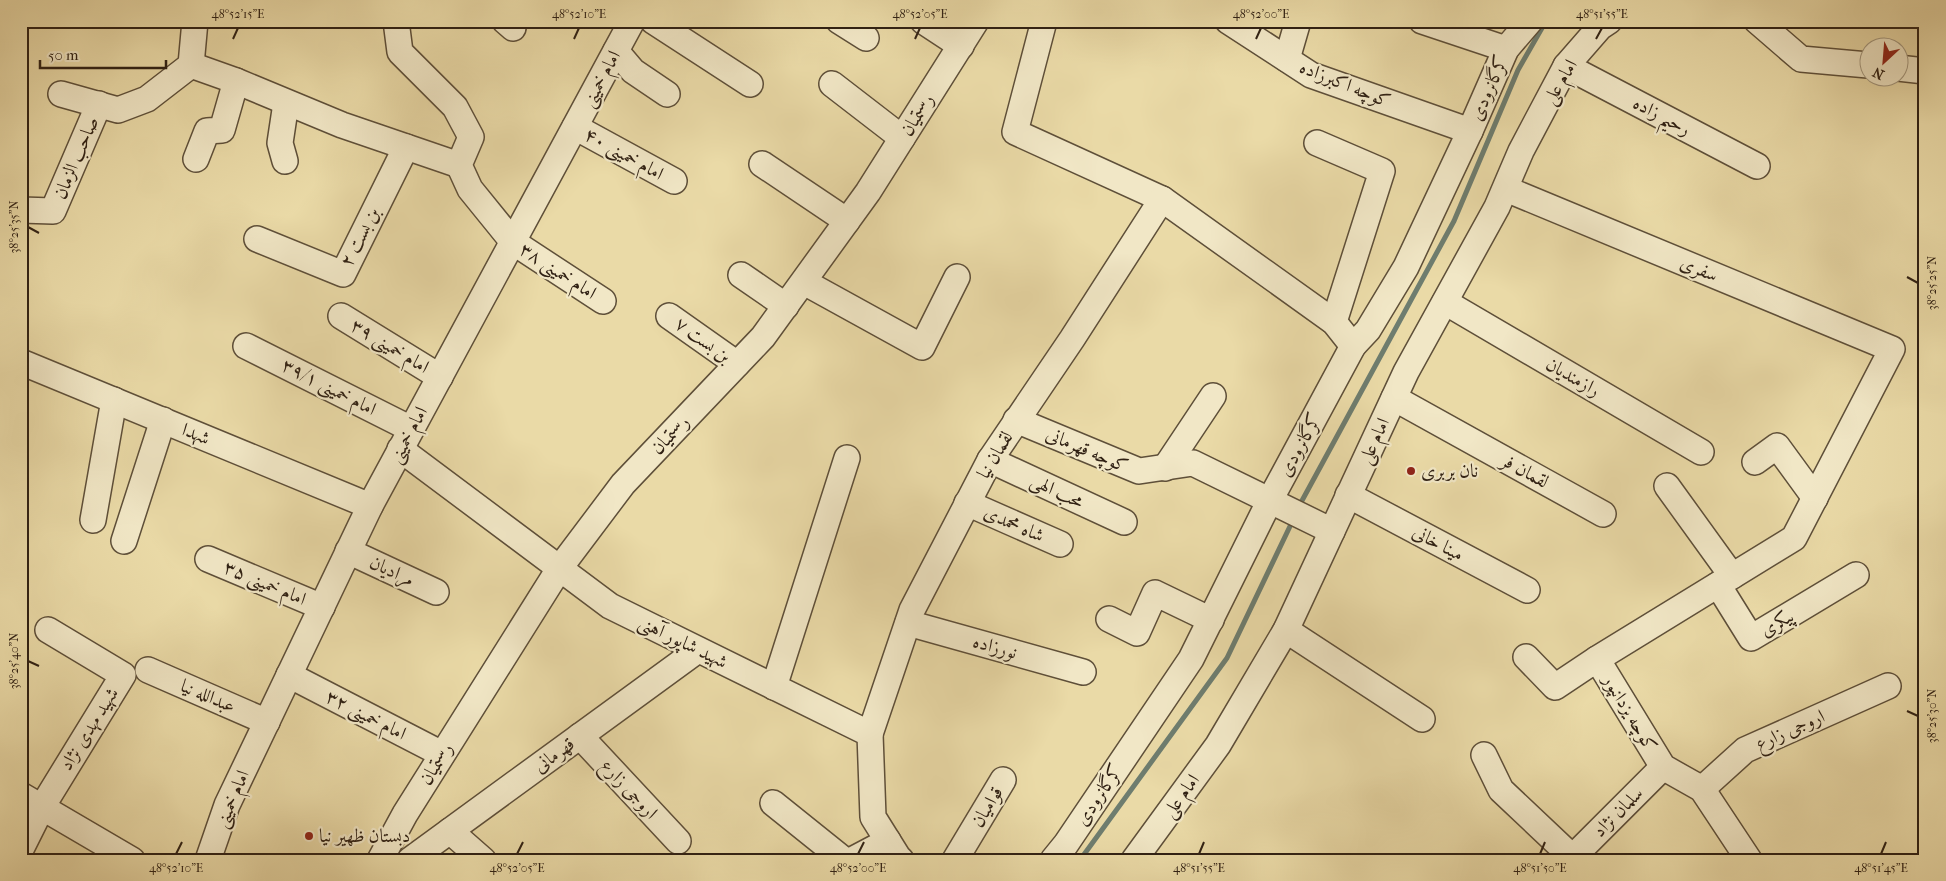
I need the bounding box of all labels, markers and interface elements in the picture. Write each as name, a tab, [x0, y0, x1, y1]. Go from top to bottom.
text: 48°52'15"E	[212, 7, 264, 21]
text: 48°52'10"E	[552, 7, 606, 21]
text: 48°52'05"E	[892, 7, 948, 21]
text: 48°52'00"E	[1233, 7, 1289, 21]
text: 48°51'55"E	[1576, 7, 1628, 21]
scale bar	[40, 38, 166, 70]
north arrow	[1858, 38, 1908, 88]
text: 50 m	[48, 46, 79, 64]
street label: امام خمینی	[577, 47, 629, 113]
street label: کرگانرودی	[1464, 52, 1513, 124]
street label: کوچه اکبرزاده	[1296, 56, 1394, 114]
street label: امام علی	[1538, 56, 1586, 111]
text: N	[1870, 63, 1887, 83]
street label: رستمیان	[896, 90, 938, 140]
street label: رحیم زاده	[1626, 92, 1695, 147]
street label: صاحب الزمان	[49, 114, 104, 203]
street label: امام خمینی ۴۰	[578, 123, 667, 189]
text: 38°25'35"N	[7, 200, 21, 254]
street label: بن بست ۲	[335, 203, 385, 270]
street label: امام خمینی ۳۸	[513, 238, 601, 308]
street label: سفری	[1676, 251, 1721, 287]
text: 38°25'25"N	[1925, 256, 1939, 310]
street label: بن بست ۷	[671, 312, 736, 368]
street label: امام خمینی ۳۹	[344, 314, 433, 382]
street label: رازمندیان	[1541, 353, 1604, 402]
street label: امام خمینی ۳۹/۱	[276, 354, 380, 425]
street label: امام خمینی	[384, 403, 436, 469]
street label: کرگانرودی	[1273, 409, 1326, 480]
street label: رستمیان	[646, 411, 694, 459]
street label: امام علی	[1354, 414, 1399, 470]
street label: شهدا	[178, 418, 213, 450]
street label: کوچه قهرمانی	[1042, 423, 1131, 479]
street label: لقمان نیا	[972, 427, 1018, 483]
street label: لقمان فر	[1495, 448, 1553, 494]
place label: نان بربری	[1421, 460, 1478, 482]
marker: نان بربری	[1405, 465, 1417, 477]
street label: محب الهی	[1026, 469, 1088, 515]
street label: شاه محمدی	[980, 501, 1048, 547]
street label: مینا خانی	[1409, 520, 1467, 566]
street label: مرادیان	[365, 551, 418, 593]
street label: امام خمینی ۳۵	[219, 556, 309, 615]
street label: پیکری	[1756, 604, 1799, 643]
street label: شهید شاپور آهنی	[634, 611, 731, 675]
street label: نورزاده	[970, 630, 1020, 665]
text: 38°25'40"N	[7, 633, 21, 689]
street label: کوچه یزدانپور	[1596, 669, 1662, 757]
street label: عبدالله نیا	[177, 675, 239, 717]
street label: شهید مهدی نژاد	[55, 684, 124, 775]
street label: امام خمینی ۳۲	[320, 685, 410, 749]
text: 38°25'30"N	[1925, 689, 1939, 743]
street label: اروجی زارع	[1752, 705, 1830, 759]
street label: قهرمانی	[529, 733, 579, 778]
street label: رستمیان	[415, 739, 457, 789]
street label: اروجی زارع	[593, 755, 662, 826]
street label: کرگانرودی	[1070, 760, 1127, 830]
street label: امام خمینی	[210, 767, 259, 833]
street label: امام علی	[1158, 770, 1208, 825]
street label: سلمان نژاد	[1588, 782, 1648, 842]
street label: قوامیان	[966, 783, 1008, 832]
place label: دبستان ظهیر نیا	[319, 825, 410, 847]
marker: دبستان ظهیر نیا	[303, 830, 315, 842]
text: 48°52'10"E	[149, 861, 203, 875]
text: 48°52'05"E	[489, 861, 545, 875]
text: 48°52'00"E	[830, 861, 886, 875]
text: 48°51'55"E	[1173, 861, 1225, 875]
text: 48°51'50"E	[1513, 861, 1567, 875]
text: 48°51'45"E	[1854, 861, 1908, 875]

